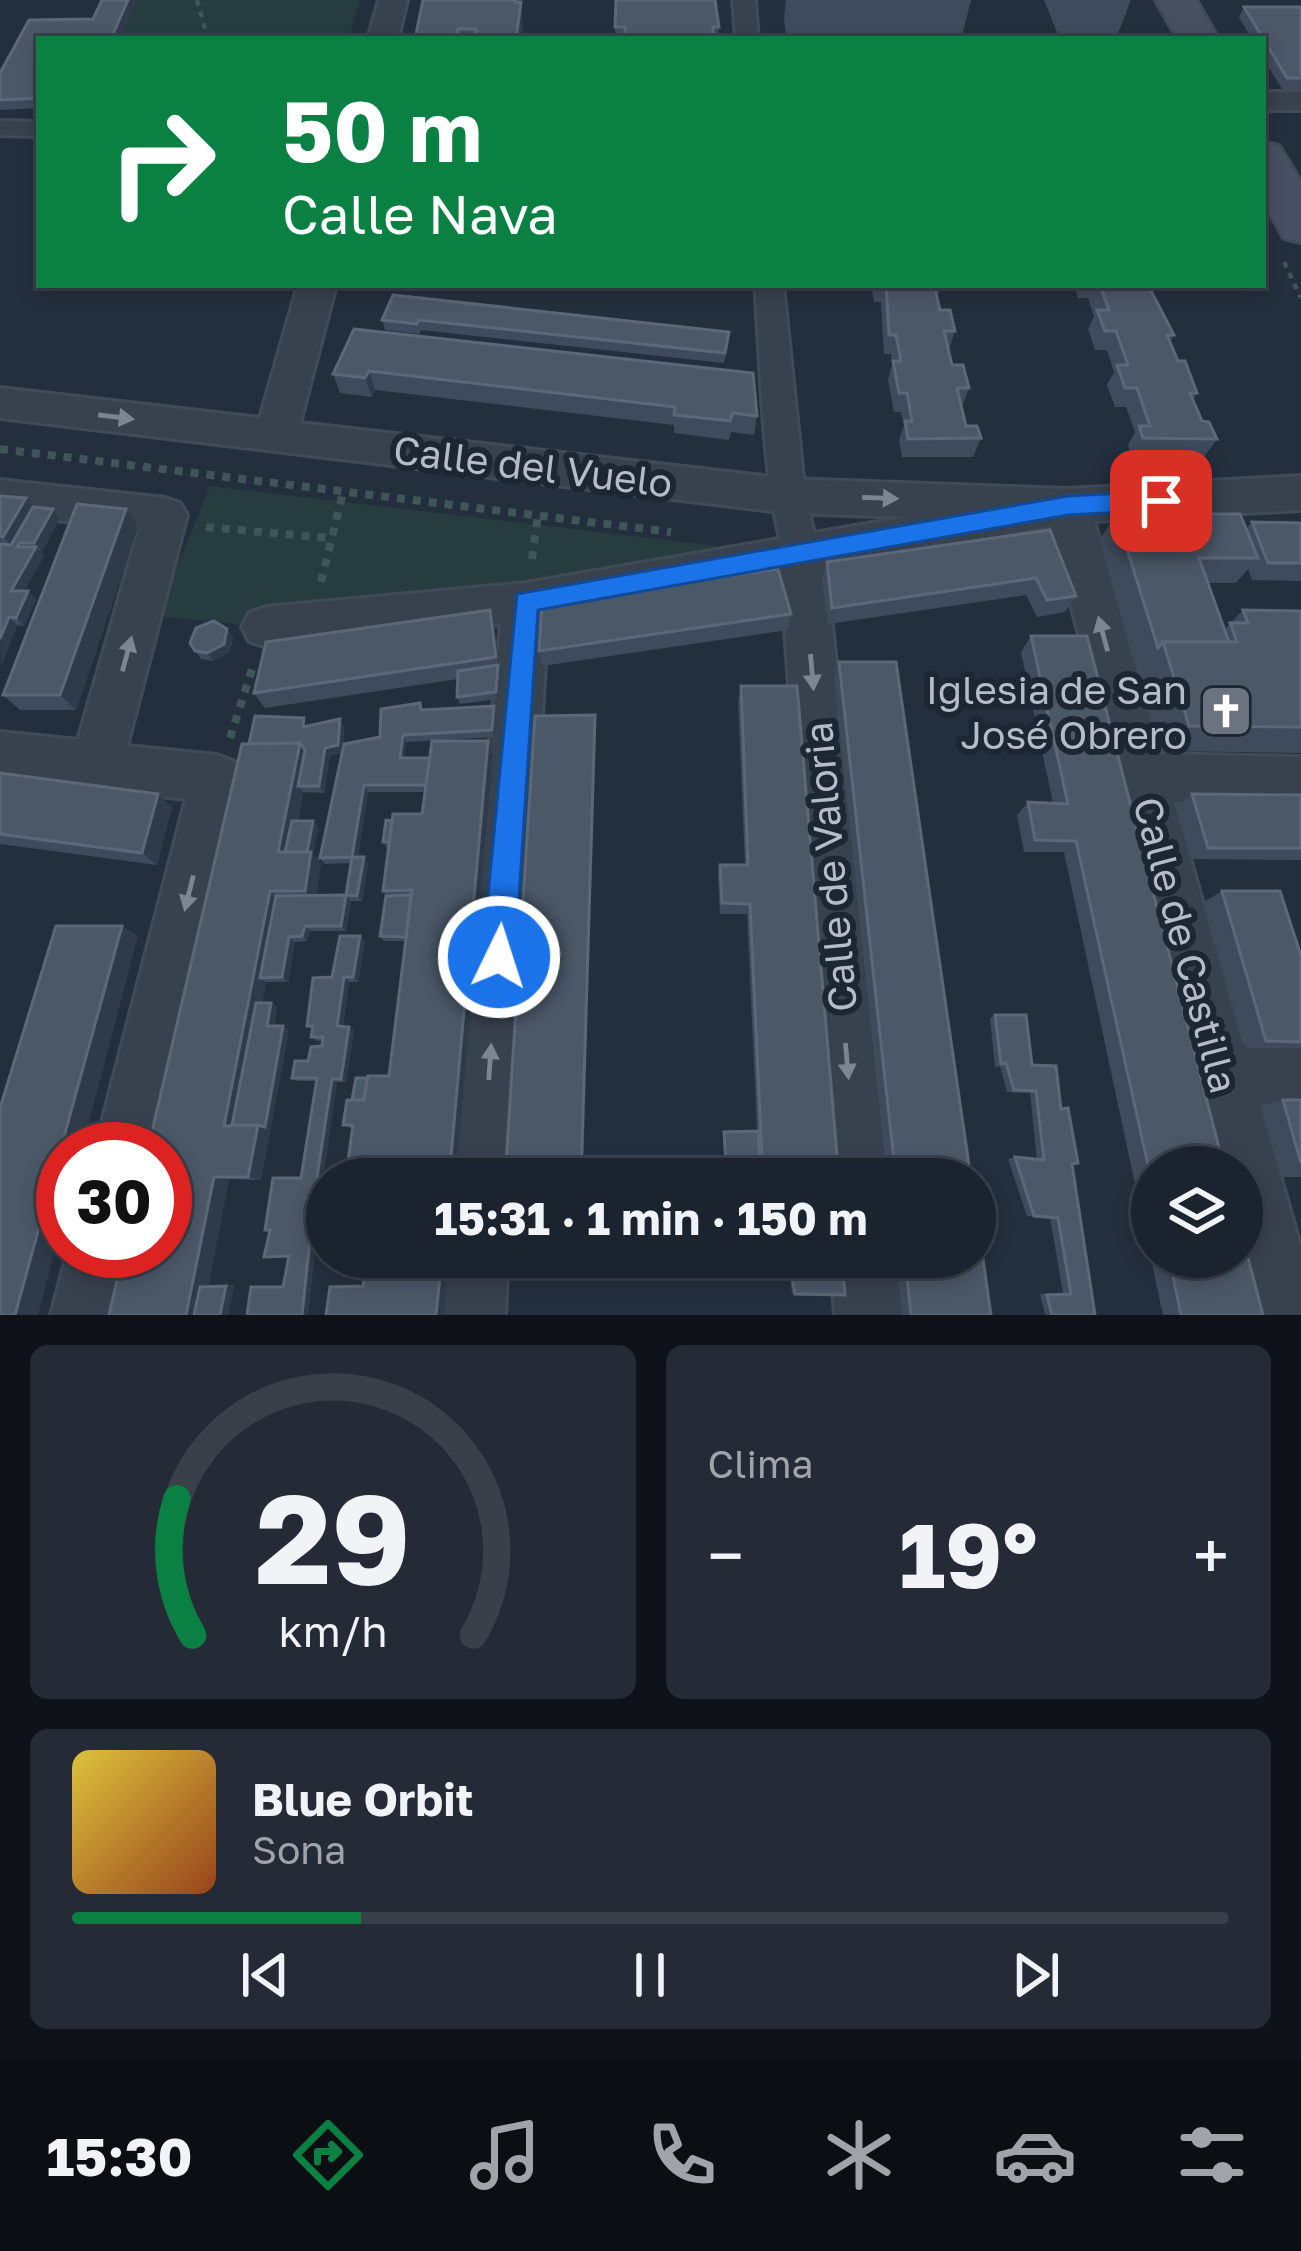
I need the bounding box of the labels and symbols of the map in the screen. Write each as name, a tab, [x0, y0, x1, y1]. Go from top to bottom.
one-way arrow	[98, 407, 135, 426]
street label: Calle del Vuelo	[391, 426, 675, 506]
pin	[1110, 450, 1212, 552]
one-way arrow	[861, 488, 899, 507]
one-way arrow	[1092, 616, 1111, 653]
one-way arrow	[119, 635, 137, 671]
one-way arrow	[803, 654, 822, 691]
place label: Iglesia de San José Obrero	[926, 666, 1187, 758]
church icon: Iglesia de San José Obrero	[1198, 683, 1254, 739]
street label: Calle de Valoria	[794, 720, 866, 1014]
street label: Calle de Castilla	[1124, 792, 1248, 1098]
one-way arrow	[179, 874, 198, 911]
position arrow	[436, 894, 562, 1020]
one-way arrow	[837, 1042, 856, 1080]
one-way arrow	[481, 1043, 500, 1080]
speed limit sign: 30	[36, 1122, 192, 1278]

